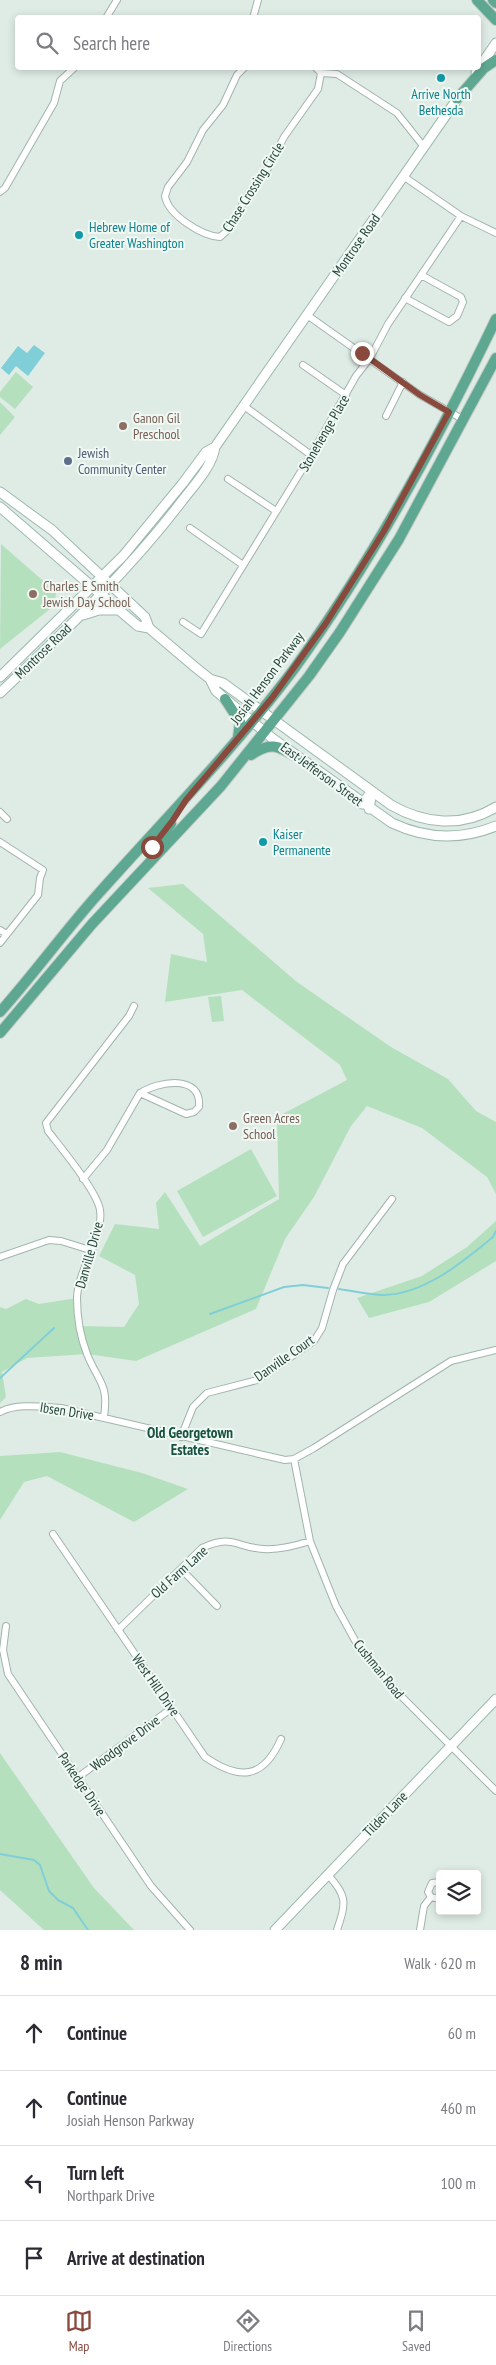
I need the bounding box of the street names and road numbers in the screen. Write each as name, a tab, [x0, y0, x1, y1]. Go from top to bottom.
street label: Chase Crossing Circle	[218, 138, 288, 235]
street label: Montrose Road	[328, 210, 384, 280]
street label: Stonehenge Place	[295, 391, 353, 475]
street label: Montrose Road	[11, 619, 75, 683]
street label: Josiah Henson Parkway	[226, 628, 308, 729]
street label: East Jefferson Street	[277, 738, 367, 810]
street label: Danville Drive	[71, 1219, 107, 1290]
street label: Danville Court	[251, 1331, 318, 1385]
street label: Ibsen Drive	[39, 1398, 95, 1424]
street label: Old Farm Lane	[147, 1542, 211, 1602]
street label: Cushman Road	[350, 1636, 408, 1702]
street label: West Hill Drive	[128, 1650, 184, 1720]
street label: Woodgrove Drive	[87, 1711, 164, 1775]
street label: Parkedge Drive	[54, 1749, 110, 1819]
street label: Tilden Lane	[359, 1787, 411, 1841]

